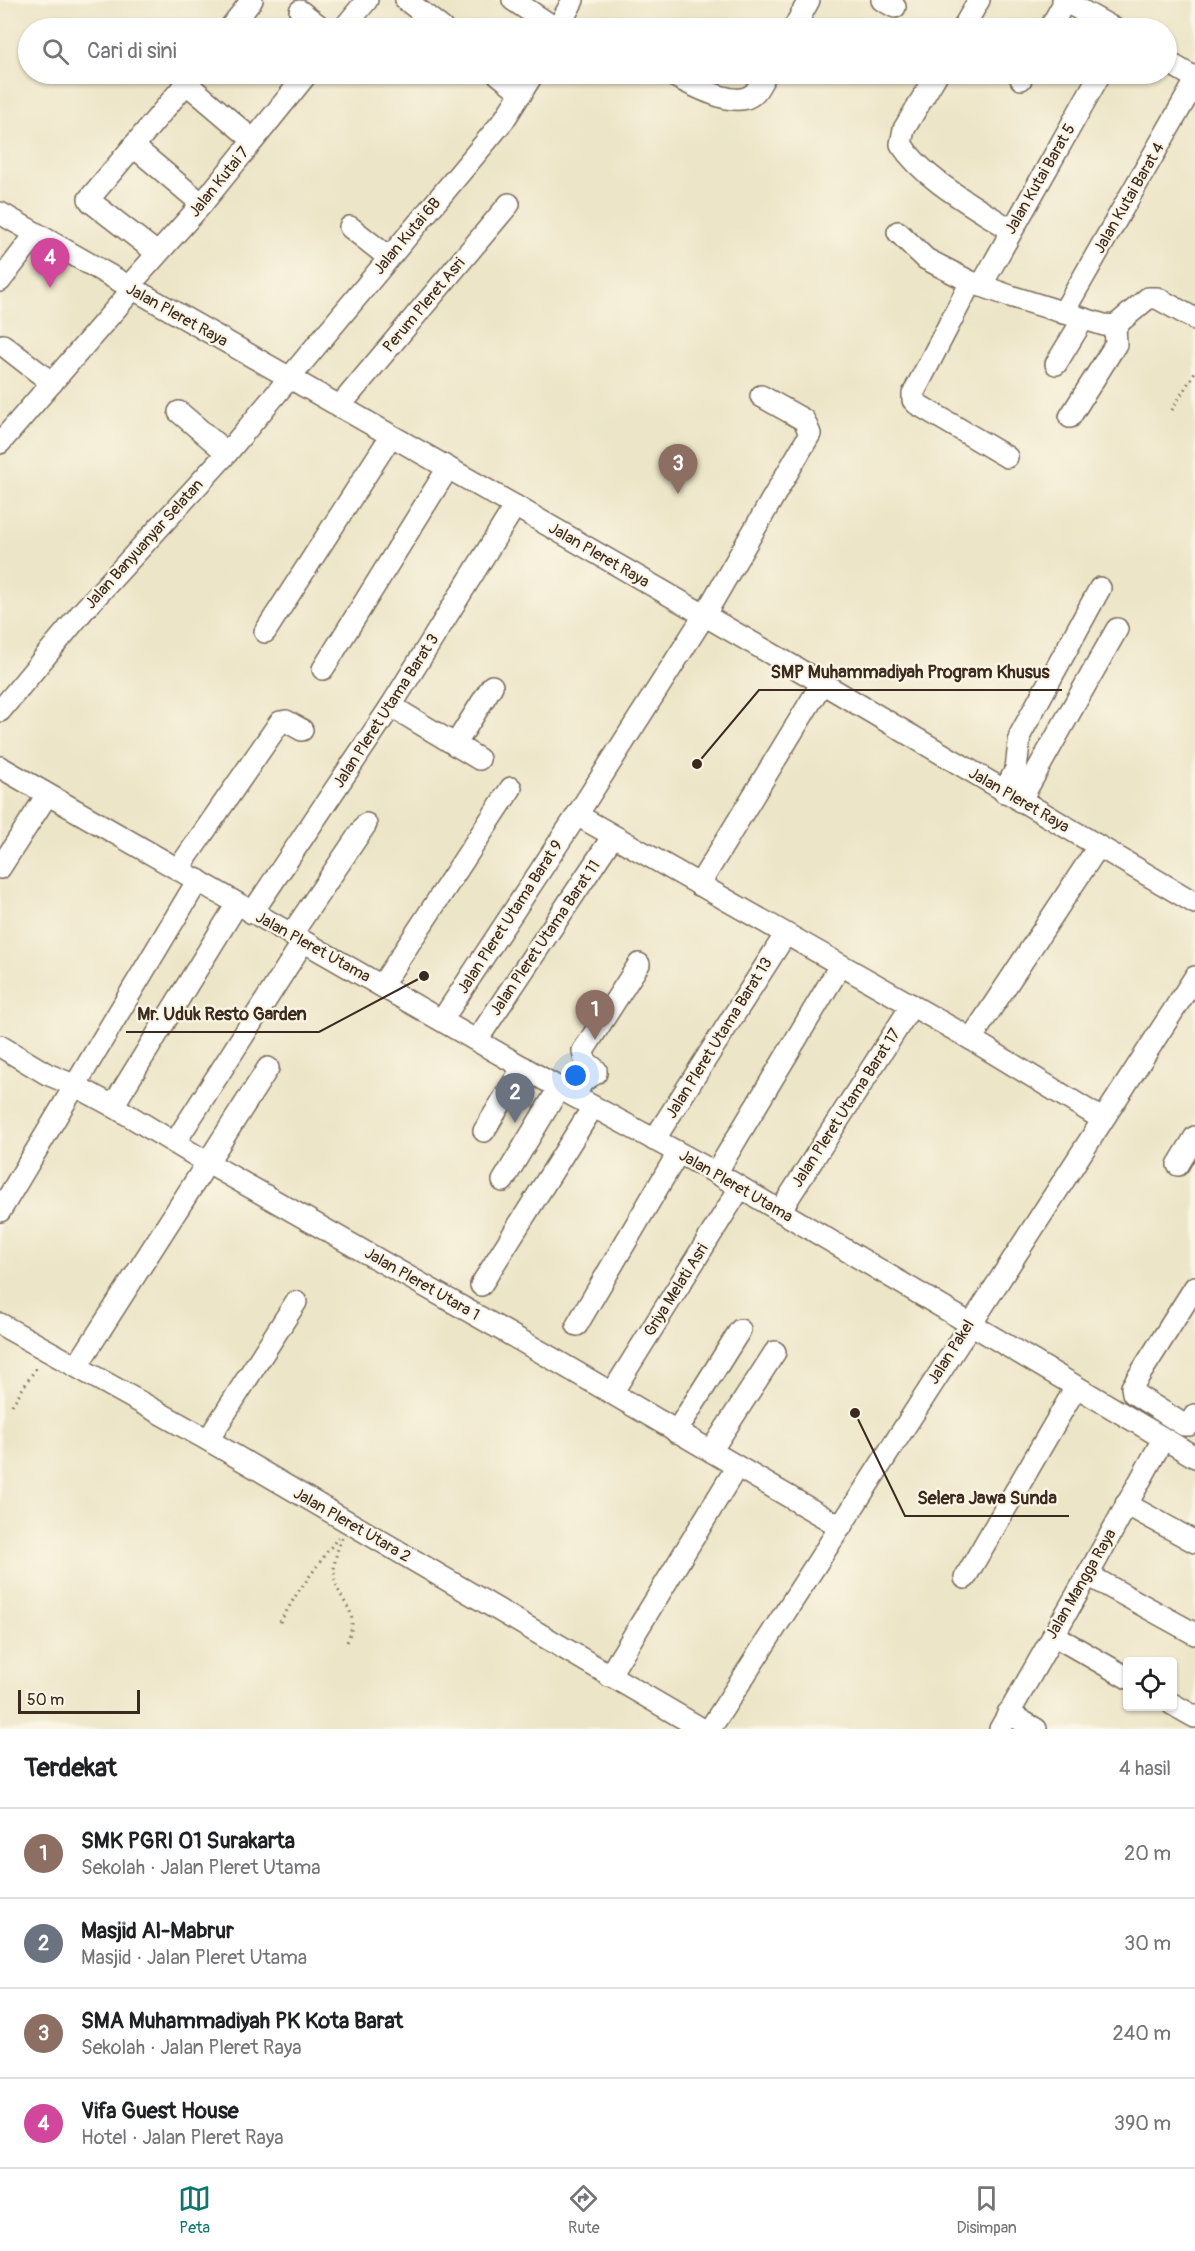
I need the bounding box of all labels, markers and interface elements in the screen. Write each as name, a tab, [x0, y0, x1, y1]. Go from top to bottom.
search box	[18, 18, 1177, 84]
icon: search	[39, 35, 72, 68]
text: Cari di sini	[87, 37, 177, 65]
street label: Jalan Kutai Barat 5	[1000, 120, 1080, 238]
street label: Jalan Kutai Barat 4	[1089, 139, 1169, 257]
street label: Jalan Kutai 7	[185, 142, 254, 221]
street label: Jalan Kutai 6B	[369, 193, 445, 279]
pin: 4	[31, 238, 70, 288]
street label: Perum Pleret Asri	[379, 253, 470, 356]
street label: Jalan Pleret Raya	[123, 279, 231, 351]
pin: 3	[658, 444, 698, 494]
street label: Jalan Banyuanyar Selatan	[80, 475, 208, 613]
street label: Jalan Pleret Raya	[545, 518, 653, 592]
street label: Jalan Pleret Utama Barat 3	[329, 630, 443, 792]
callout: SMP Muhammadiyah Program Khusus	[759, 654, 1062, 690]
text: SMP Muhammadiyah Program Khusus	[770, 661, 1050, 684]
street label: Jalan Pleret Raya	[965, 763, 1073, 837]
street label: Jalan Pleret Utama Barat 9	[453, 836, 567, 998]
street label: Jalan Pleret Utama Barat 11	[486, 857, 604, 1019]
street label: Jalan Pleret Utama	[252, 907, 374, 987]
street label: Jalan Pleret Utama Barat 13	[661, 954, 777, 1122]
pin: 1	[576, 990, 614, 1040]
callout: Mr. Uduk Resto Garden	[126, 996, 319, 1032]
text: Mr. Uduk Resto Garden	[137, 1003, 307, 1026]
street label: Jalan Pleret Utama Barat 17	[787, 1024, 905, 1191]
your location	[561, 1061, 590, 1090]
pin: 2	[496, 1074, 534, 1123]
street label: Jalan Pleret Utama	[675, 1145, 797, 1227]
street label: Griya Melati Asri	[639, 1240, 713, 1340]
street label: Jalan Pleret Utara 1	[361, 1243, 483, 1325]
street label: Jalan Pakel	[923, 1316, 979, 1388]
callout: Selera Jawa Sunda	[905, 1480, 1069, 1516]
street label: Jalan Pleret Utara 2	[290, 1483, 414, 1567]
text: Selera Jawa Sunda	[917, 1487, 1057, 1510]
street label: Jalan Mangga Raya	[1041, 1525, 1121, 1643]
map controls	[1123, 1657, 1177, 1711]
button: locate	[1123, 1657, 1177, 1711]
scale bar	[18, 1687, 140, 1714]
text: 50 m	[27, 1690, 64, 1710]
text: Terdekat	[24, 1752, 117, 1784]
text: 4 hasil	[1119, 1756, 1171, 1781]
text: SMK PGRI 01 Surakarta	[81, 1827, 295, 1855]
text: 1	[40, 1841, 47, 1866]
text: 20 m	[1124, 1841, 1171, 1866]
text: Sekolah · Jalan Pleret Utama	[81, 1855, 321, 1880]
text: Masjid Al-Mabrur	[81, 1917, 234, 1945]
text: 2	[38, 1931, 49, 1956]
text: 30 m	[1124, 1931, 1171, 1956]
text: Masjid · Jalan Pleret Utama	[81, 1945, 307, 1970]
text: SMA Muhammadiyah PK Kota Barat	[81, 2007, 403, 2035]
text: 3	[38, 2021, 49, 2046]
text: 240 m	[1112, 2021, 1171, 2046]
text: Sekolah · Jalan Pleret Raya	[81, 2035, 302, 2060]
text: Vifa Guest House	[81, 2097, 239, 2125]
text: 4	[38, 2111, 49, 2136]
text: 390 m	[1114, 2111, 1171, 2136]
text: Hotel · Jalan Pleret Raya	[81, 2125, 284, 2150]
tab: Peta	[178, 2182, 211, 2238]
tab: Rute	[567, 2182, 600, 2238]
tab: Disimpan	[957, 2182, 1017, 2238]

